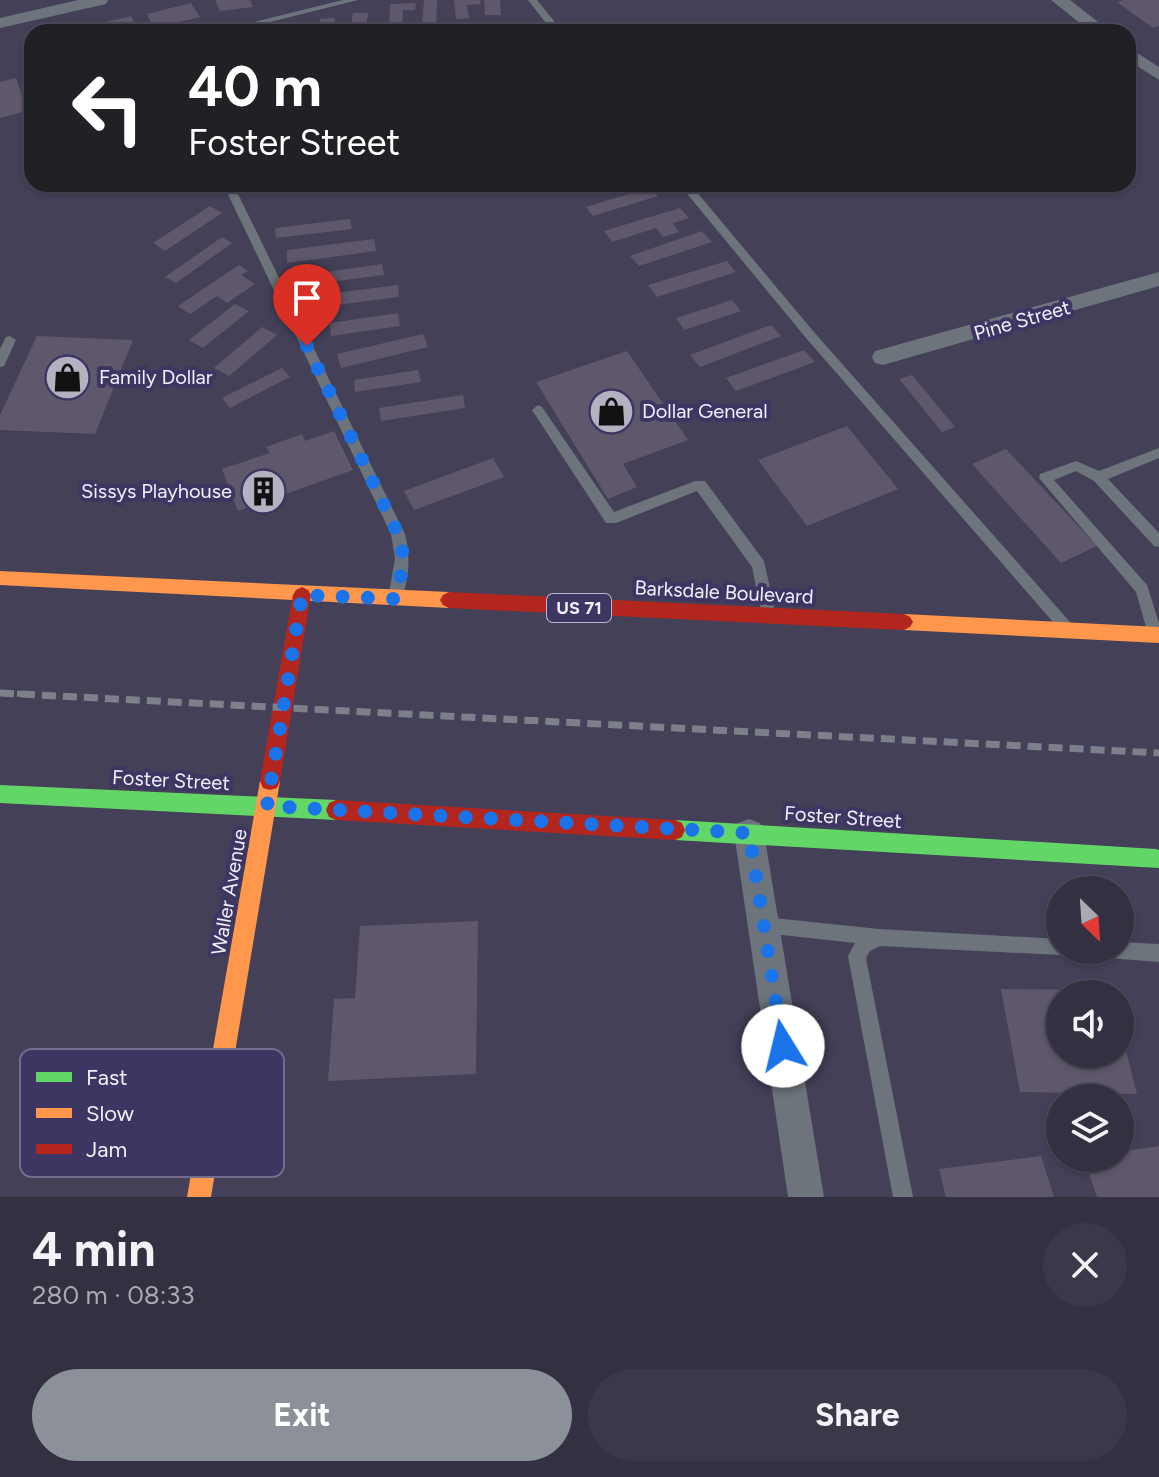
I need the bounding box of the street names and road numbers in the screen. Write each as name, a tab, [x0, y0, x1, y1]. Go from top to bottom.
street label: Pine Street	[971, 295, 1073, 345]
street label: Barksdale Boulevard	[634, 575, 814, 609]
road number: US 71	[547, 594, 611, 622]
street label: Foster Street	[112, 765, 230, 795]
street label: Foster Street	[783, 801, 903, 833]
street label: Waller Avenue	[206, 827, 252, 957]

